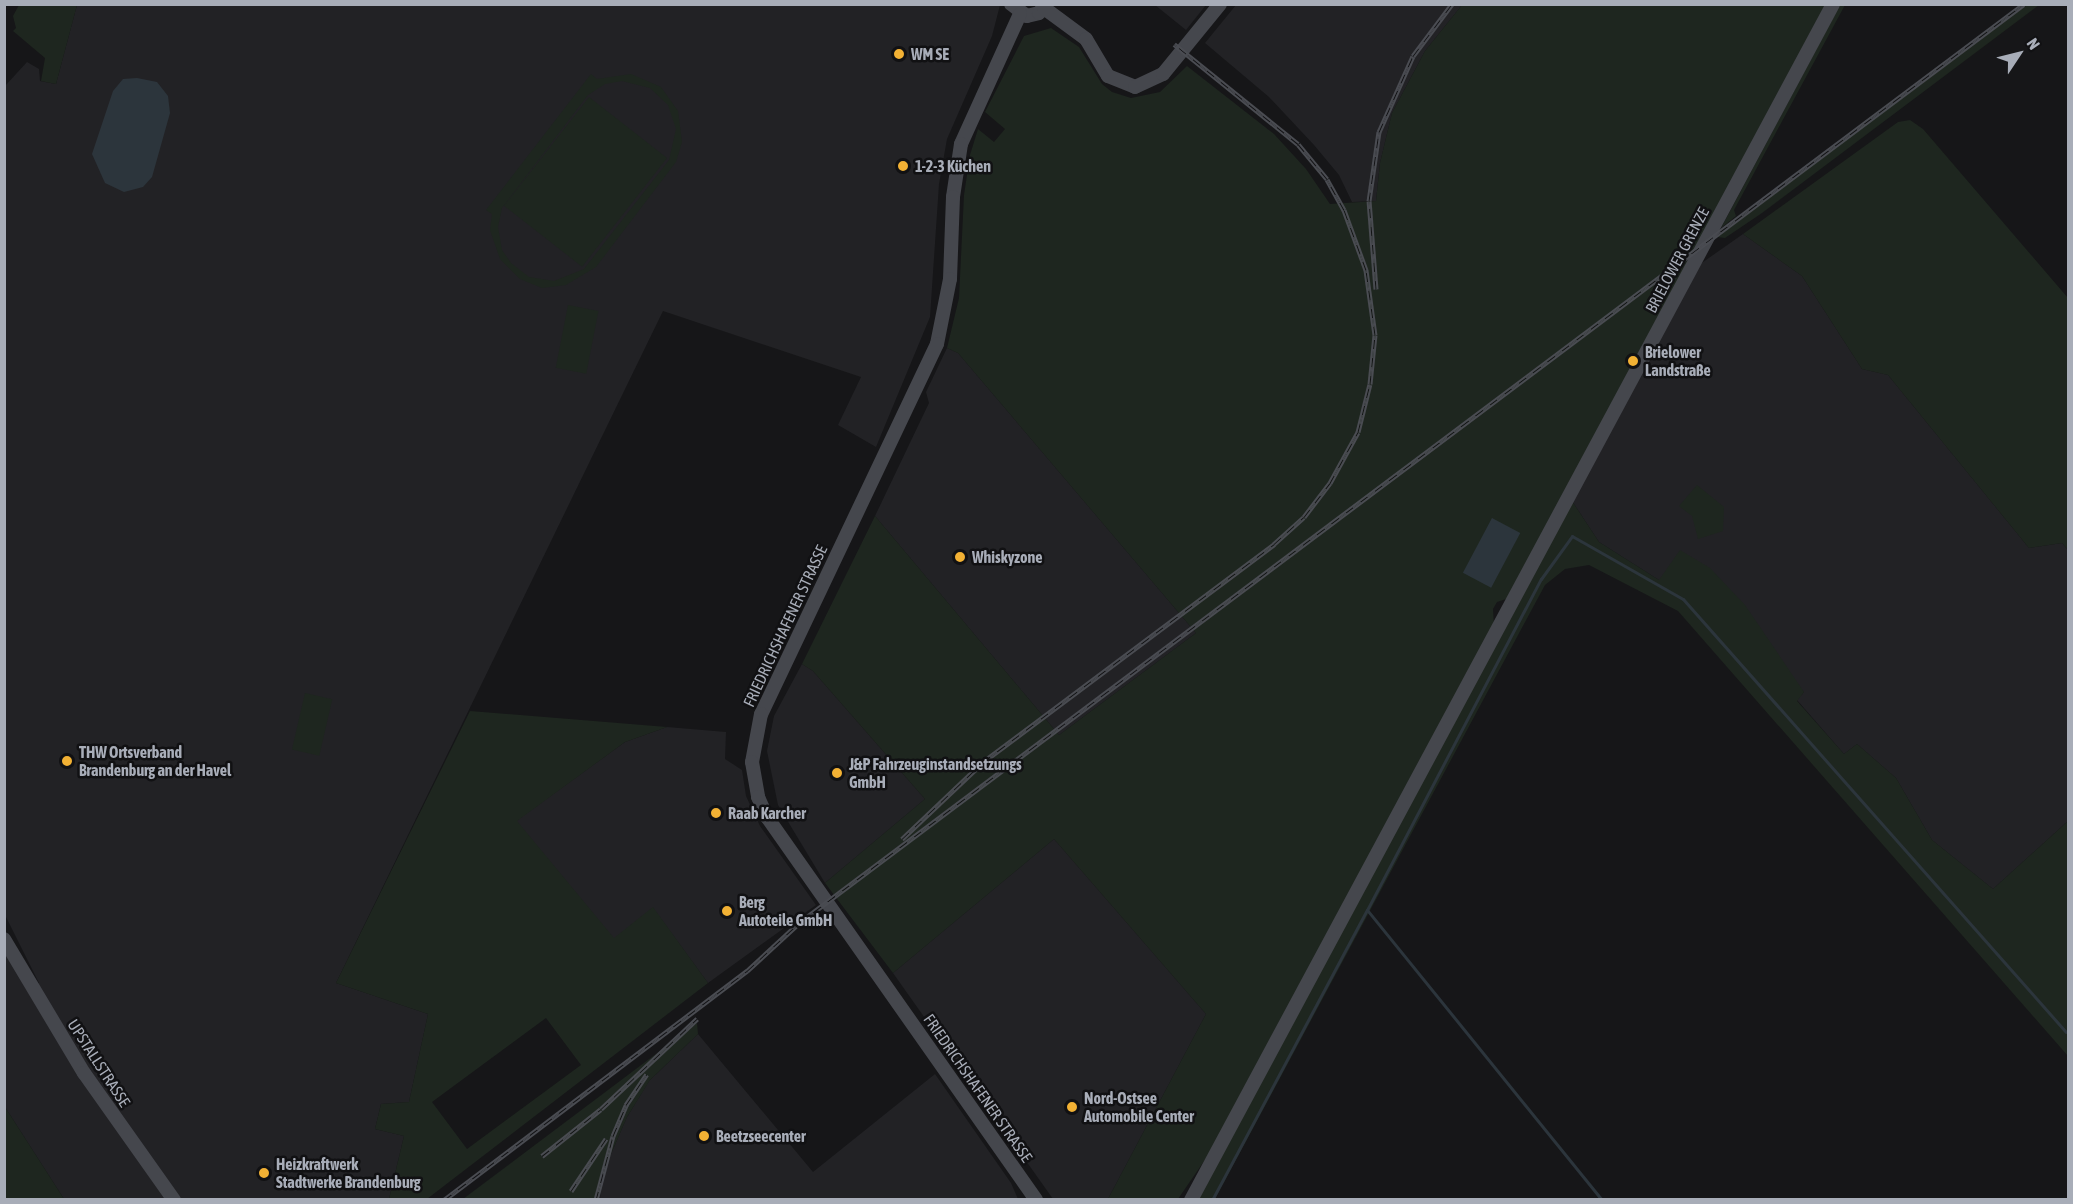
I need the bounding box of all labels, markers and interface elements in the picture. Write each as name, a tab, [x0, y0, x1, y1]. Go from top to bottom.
north arrow	[1989, 24, 2049, 84]
text: N	[2024, 35, 2044, 53]
place label: WM SE	[911, 44, 949, 64]
marker: WM SE	[892, 47, 906, 61]
place label: 1-2-3 Küchen	[915, 156, 991, 176]
marker: 1-2-3 Küchen	[896, 159, 910, 173]
street label: BRIELOWER GRENZE	[1641, 204, 1713, 316]
place label: Brielower Landstraße	[1645, 342, 1711, 380]
marker: Brielower Landstraße	[1626, 354, 1640, 368]
street label: FRIEDRICHSHAFENER STRASSE	[739, 542, 831, 710]
place label: Whiskyzone	[972, 547, 1042, 567]
marker: Whiskyzone	[953, 550, 967, 564]
place label: THW Ortsverband Brandenburg an der Havel	[79, 742, 231, 780]
marker: THW Ortsverband Brandenburg an der Havel	[60, 754, 74, 768]
place label: J&P Fahrzeuginstandsetzungs GmbH	[849, 754, 1022, 792]
marker: J&P Fahrzeuginstandsetzungs GmbH	[830, 766, 844, 780]
place label: Raab Karcher	[728, 803, 806, 823]
marker: Raab Karcher	[709, 806, 723, 820]
place label: Berg Autoteile GmbH	[739, 892, 832, 930]
marker: Berg Autoteile GmbH	[720, 904, 734, 918]
street label: FRIEDRICHSHAFENER STRASSE	[920, 1010, 1036, 1166]
street label: UPSTALLSTRASSE	[64, 1016, 134, 1110]
place label: Nord-Ostsee Automobile Center	[1084, 1088, 1194, 1126]
marker: Nord-Ostsee Automobile Center	[1065, 1100, 1079, 1114]
place label: Beetzseecenter	[716, 1126, 806, 1146]
marker: Beetzseecenter	[697, 1129, 711, 1143]
place label: Heizkraftwerk Stadtwerke Brandenburg	[276, 1154, 421, 1192]
marker: Heizkraftwerk Stadtwerke Brandenburg	[257, 1166, 271, 1180]

